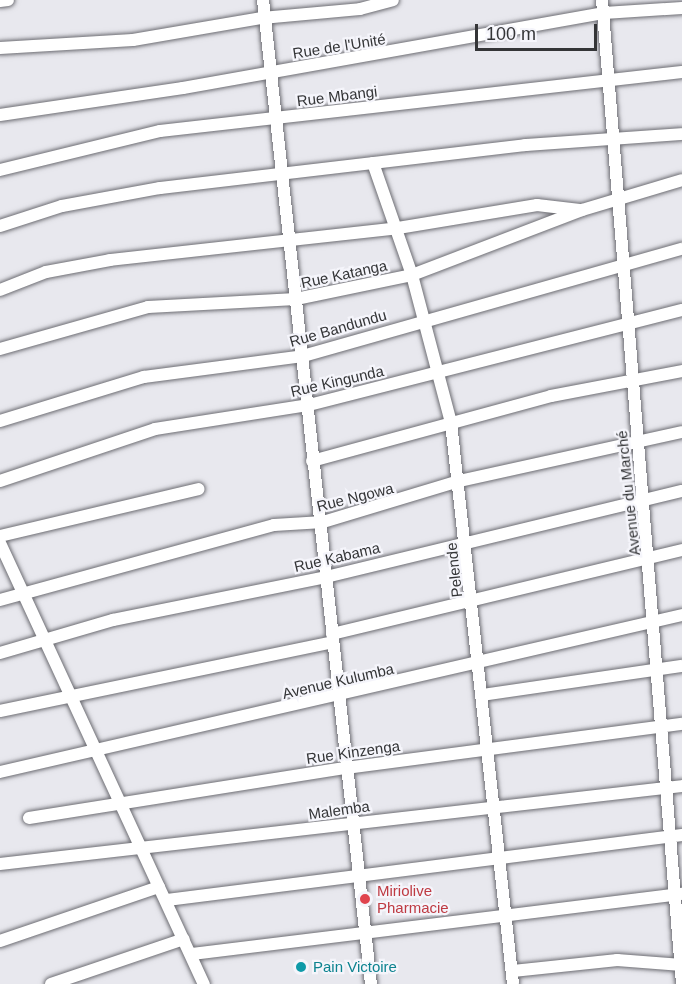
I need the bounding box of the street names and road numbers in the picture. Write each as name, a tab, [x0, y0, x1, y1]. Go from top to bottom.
street label: Rue de l'Unité	[291, 30, 387, 62]
street label: Rue Mbangi	[296, 82, 378, 110]
street label: Rue Katanga	[299, 256, 389, 292]
street label: Rue Bandundu	[287, 306, 389, 350]
street label: Rue Kingunda	[289, 362, 385, 400]
street label: Avenue du Marché	[612, 430, 644, 556]
street label: Rue Ngowa	[315, 479, 395, 515]
street label: Rue Kabama	[292, 538, 382, 576]
street label: Pelende	[442, 542, 466, 598]
street label: Avenue Kulumba	[280, 659, 396, 703]
street label: Rue Kinzenga	[305, 737, 401, 767]
street label: Malemba	[307, 797, 371, 823]

